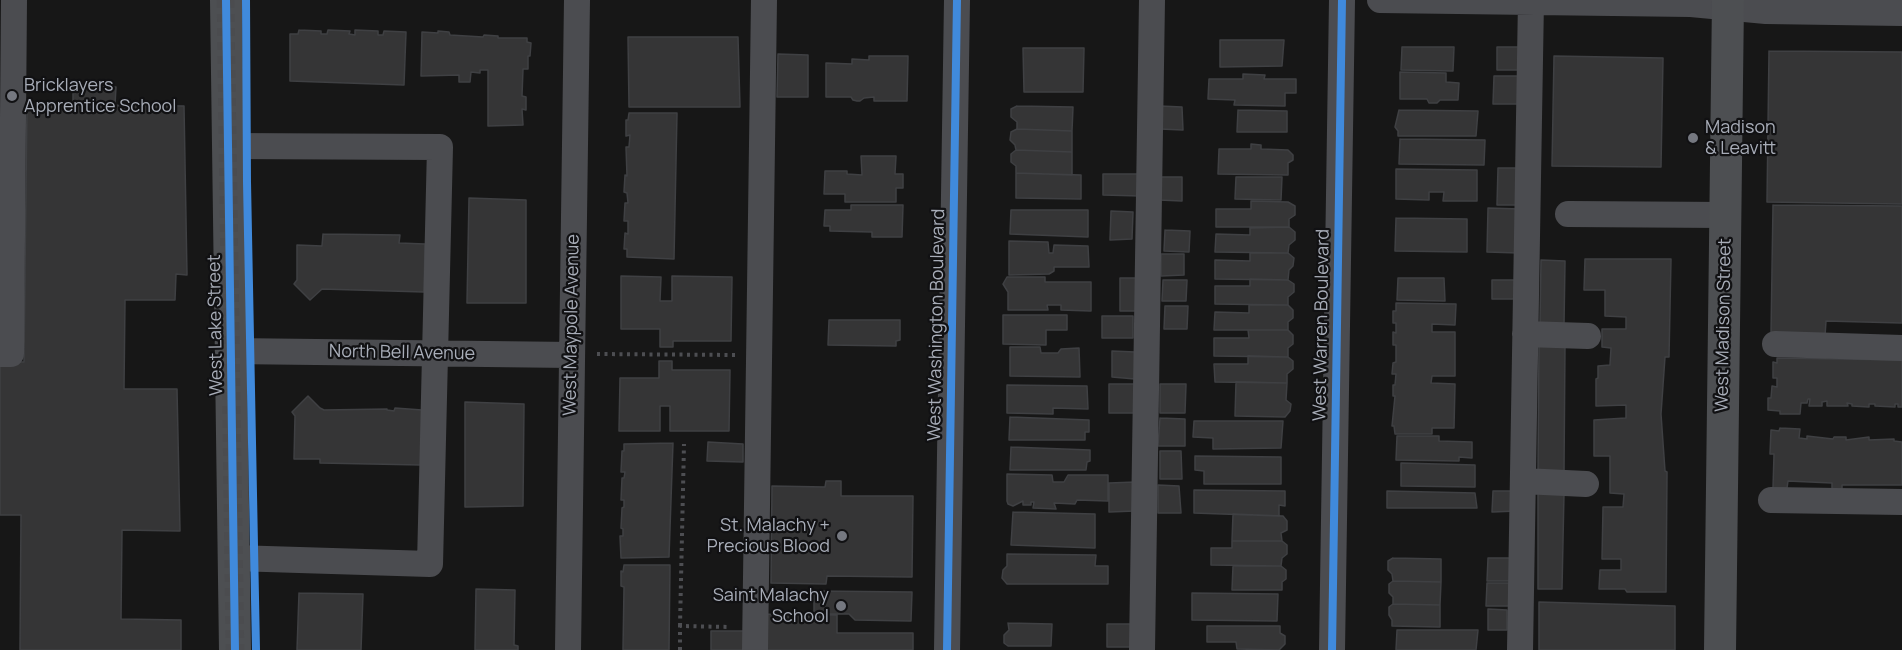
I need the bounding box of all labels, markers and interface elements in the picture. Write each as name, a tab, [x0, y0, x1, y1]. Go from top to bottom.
place label: Bricklayers Apprentice School	[24, 75, 176, 118]
marker: Bricklayers Apprentice School	[5, 89, 19, 103]
place label: Madison & Leavitt	[1705, 117, 1776, 160]
marker: Madison & Leavitt	[1686, 131, 1700, 145]
street label: West Washington Boulevard	[924, 209, 950, 441]
street label: West Warren Boulevard	[1310, 229, 1334, 421]
street label: West Maypole Avenue	[560, 234, 584, 416]
street label: West Madison Street	[1712, 238, 1736, 412]
street label: West Lake Street	[204, 254, 228, 396]
street label: North Bell Avenue	[329, 341, 475, 365]
place label: St. Malachy + Precious Blood	[707, 515, 830, 558]
marker: St. Malachy + Precious Blood	[835, 529, 849, 543]
place label: Saint Malachy School	[713, 585, 829, 628]
marker: Saint Malachy School	[834, 599, 848, 613]

